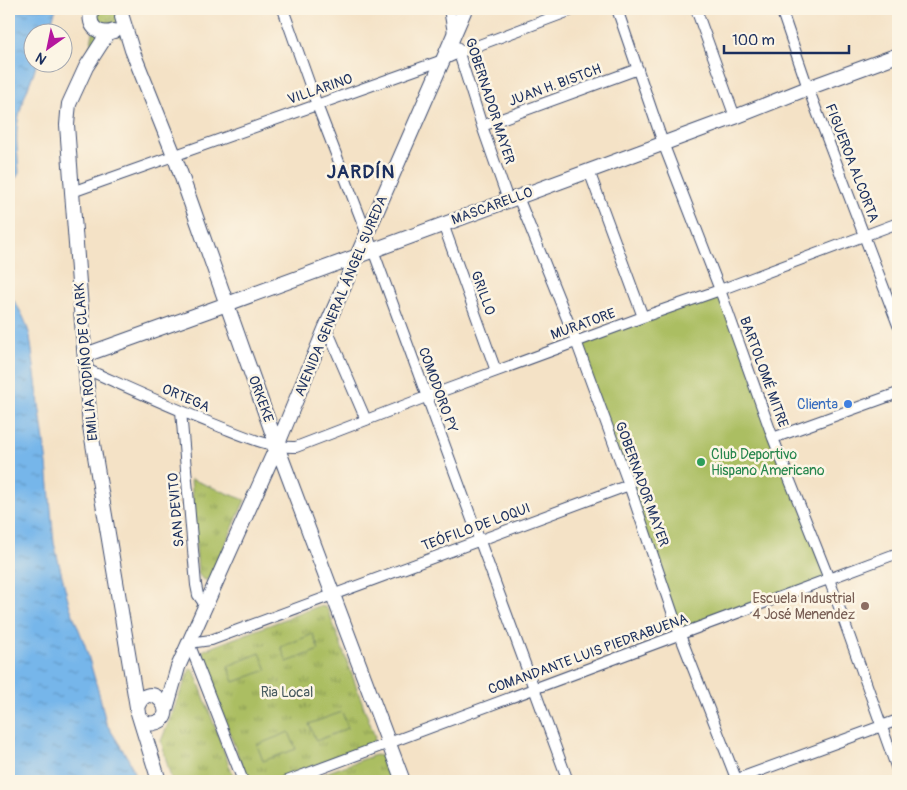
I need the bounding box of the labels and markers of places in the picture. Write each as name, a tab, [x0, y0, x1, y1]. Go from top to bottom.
place label: Clienta	[797, 396, 838, 413]
marker: Clienta	[842, 398, 854, 410]
place label: Club Deportivo Hispano Americano	[711, 446, 825, 479]
marker: Club Deportivo Hispano Americano	[695, 456, 707, 468]
place label: Escuela Industrial 4 José Menendez	[753, 590, 855, 623]
marker: Escuela Industrial 4 José Menendez	[859, 600, 871, 612]

